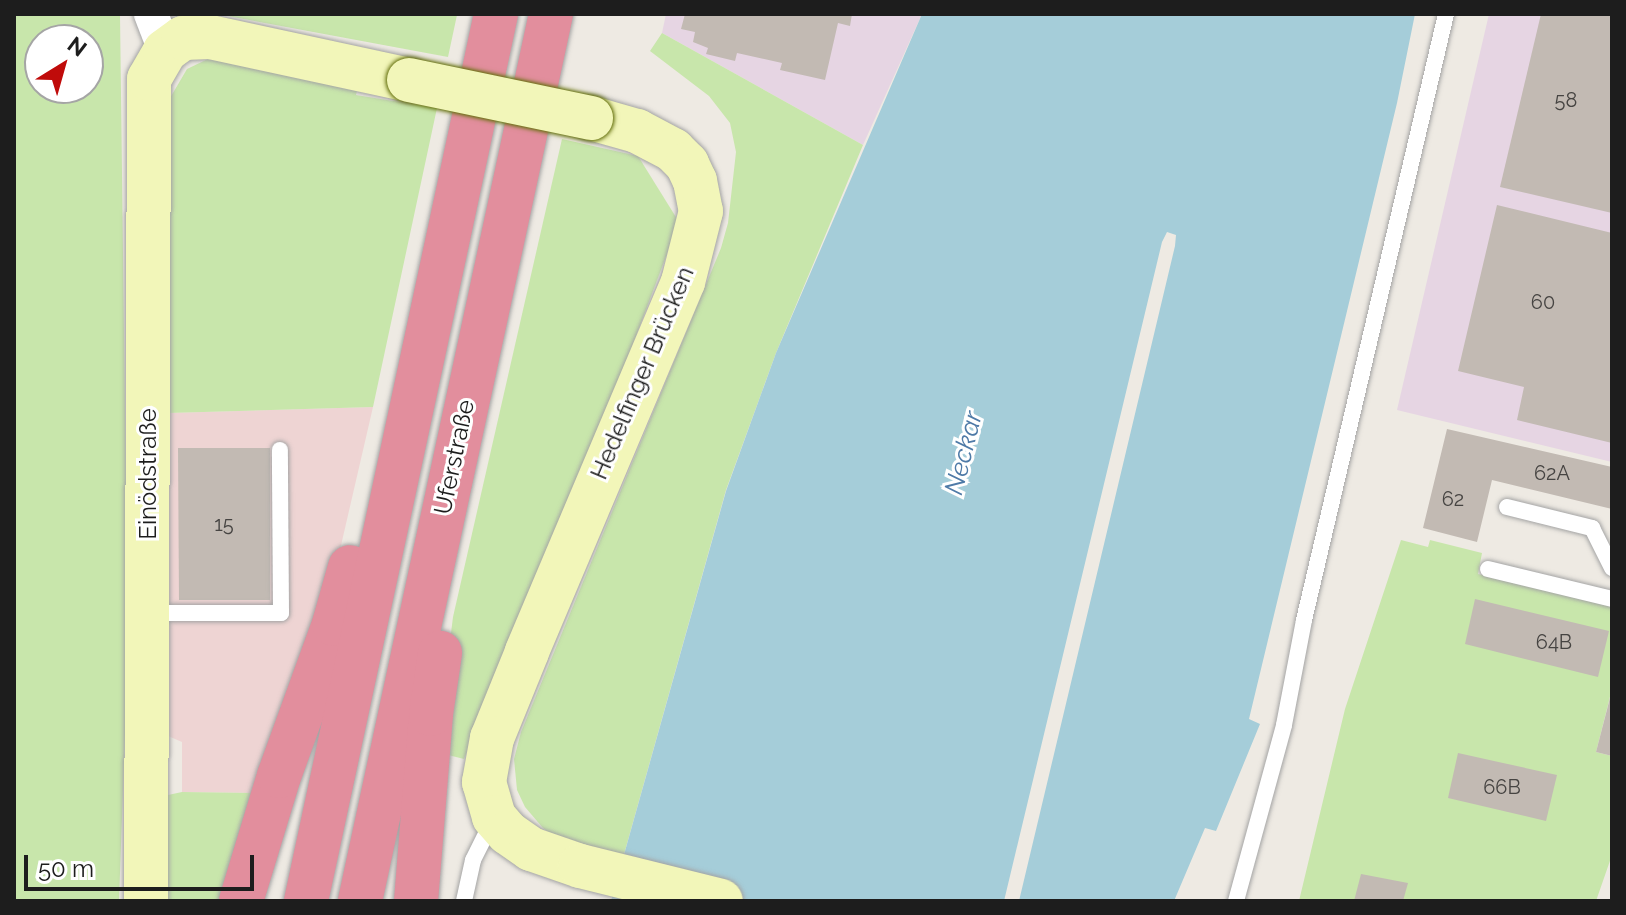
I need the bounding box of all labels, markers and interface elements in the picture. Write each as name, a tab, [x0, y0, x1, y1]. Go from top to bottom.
north arrow	[24, 24, 104, 104]
text: N	[63, 31, 92, 62]
house number: 58	[1555, 88, 1577, 112]
street label: Hedelfinger Brücken	[584, 262, 700, 484]
house number: 60	[1531, 290, 1555, 314]
street label: Uferstraße	[428, 397, 480, 517]
street label: Einödstraße	[134, 408, 162, 540]
water label: Neckar	[939, 408, 989, 498]
house number: 62A	[1534, 461, 1570, 485]
house number: 62	[1442, 487, 1464, 511]
house number: 15	[214, 512, 234, 536]
house number: 64B	[1536, 630, 1572, 654]
house number: 66B	[1483, 775, 1521, 799]
scale bar	[28, 839, 258, 889]
text: 50 m	[38, 854, 94, 883]

